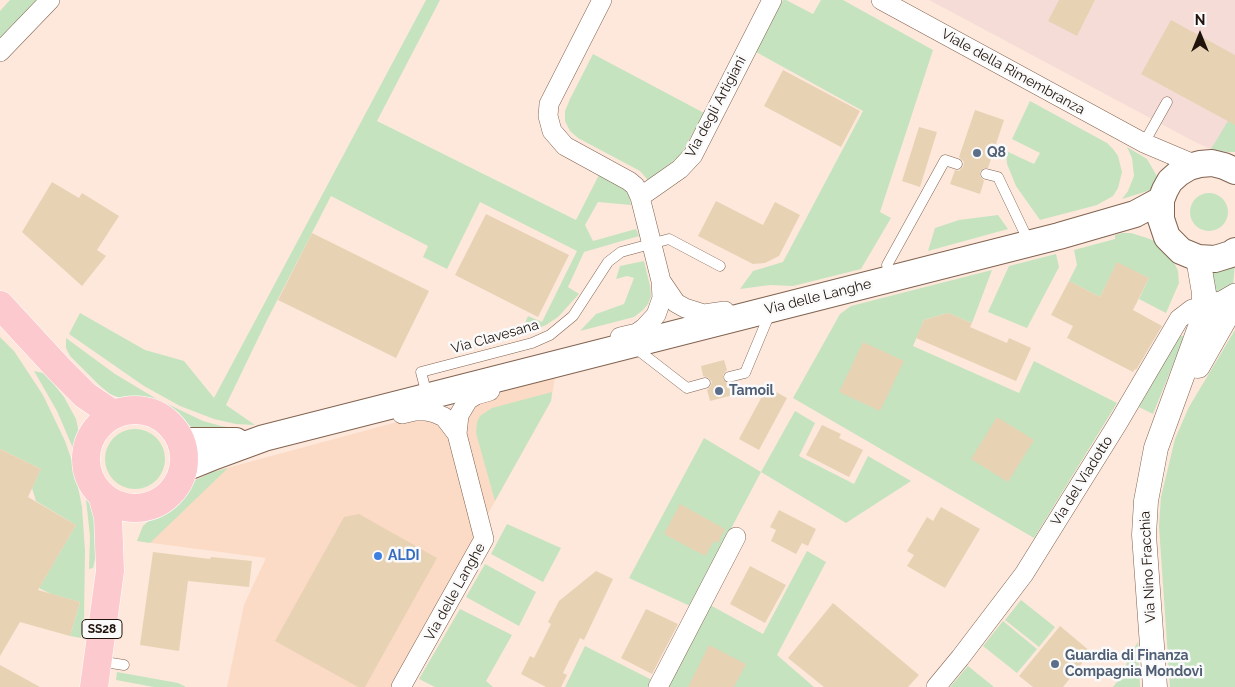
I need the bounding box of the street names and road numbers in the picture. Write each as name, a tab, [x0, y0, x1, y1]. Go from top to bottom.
street label: Viale della Rimembranza	[938, 26, 1088, 118]
street label: Via degli Artigiani	[682, 53, 750, 161]
street label: Via delle Langhe	[763, 276, 873, 318]
street label: Via Clavesana	[449, 316, 541, 358]
street label: Via del Viadotto	[1048, 433, 1116, 529]
street label: Via Nino Fracchia	[1137, 511, 1159, 623]
street label: Via delle Langhe	[421, 540, 489, 644]
road number: SS28	[82, 620, 122, 638]

